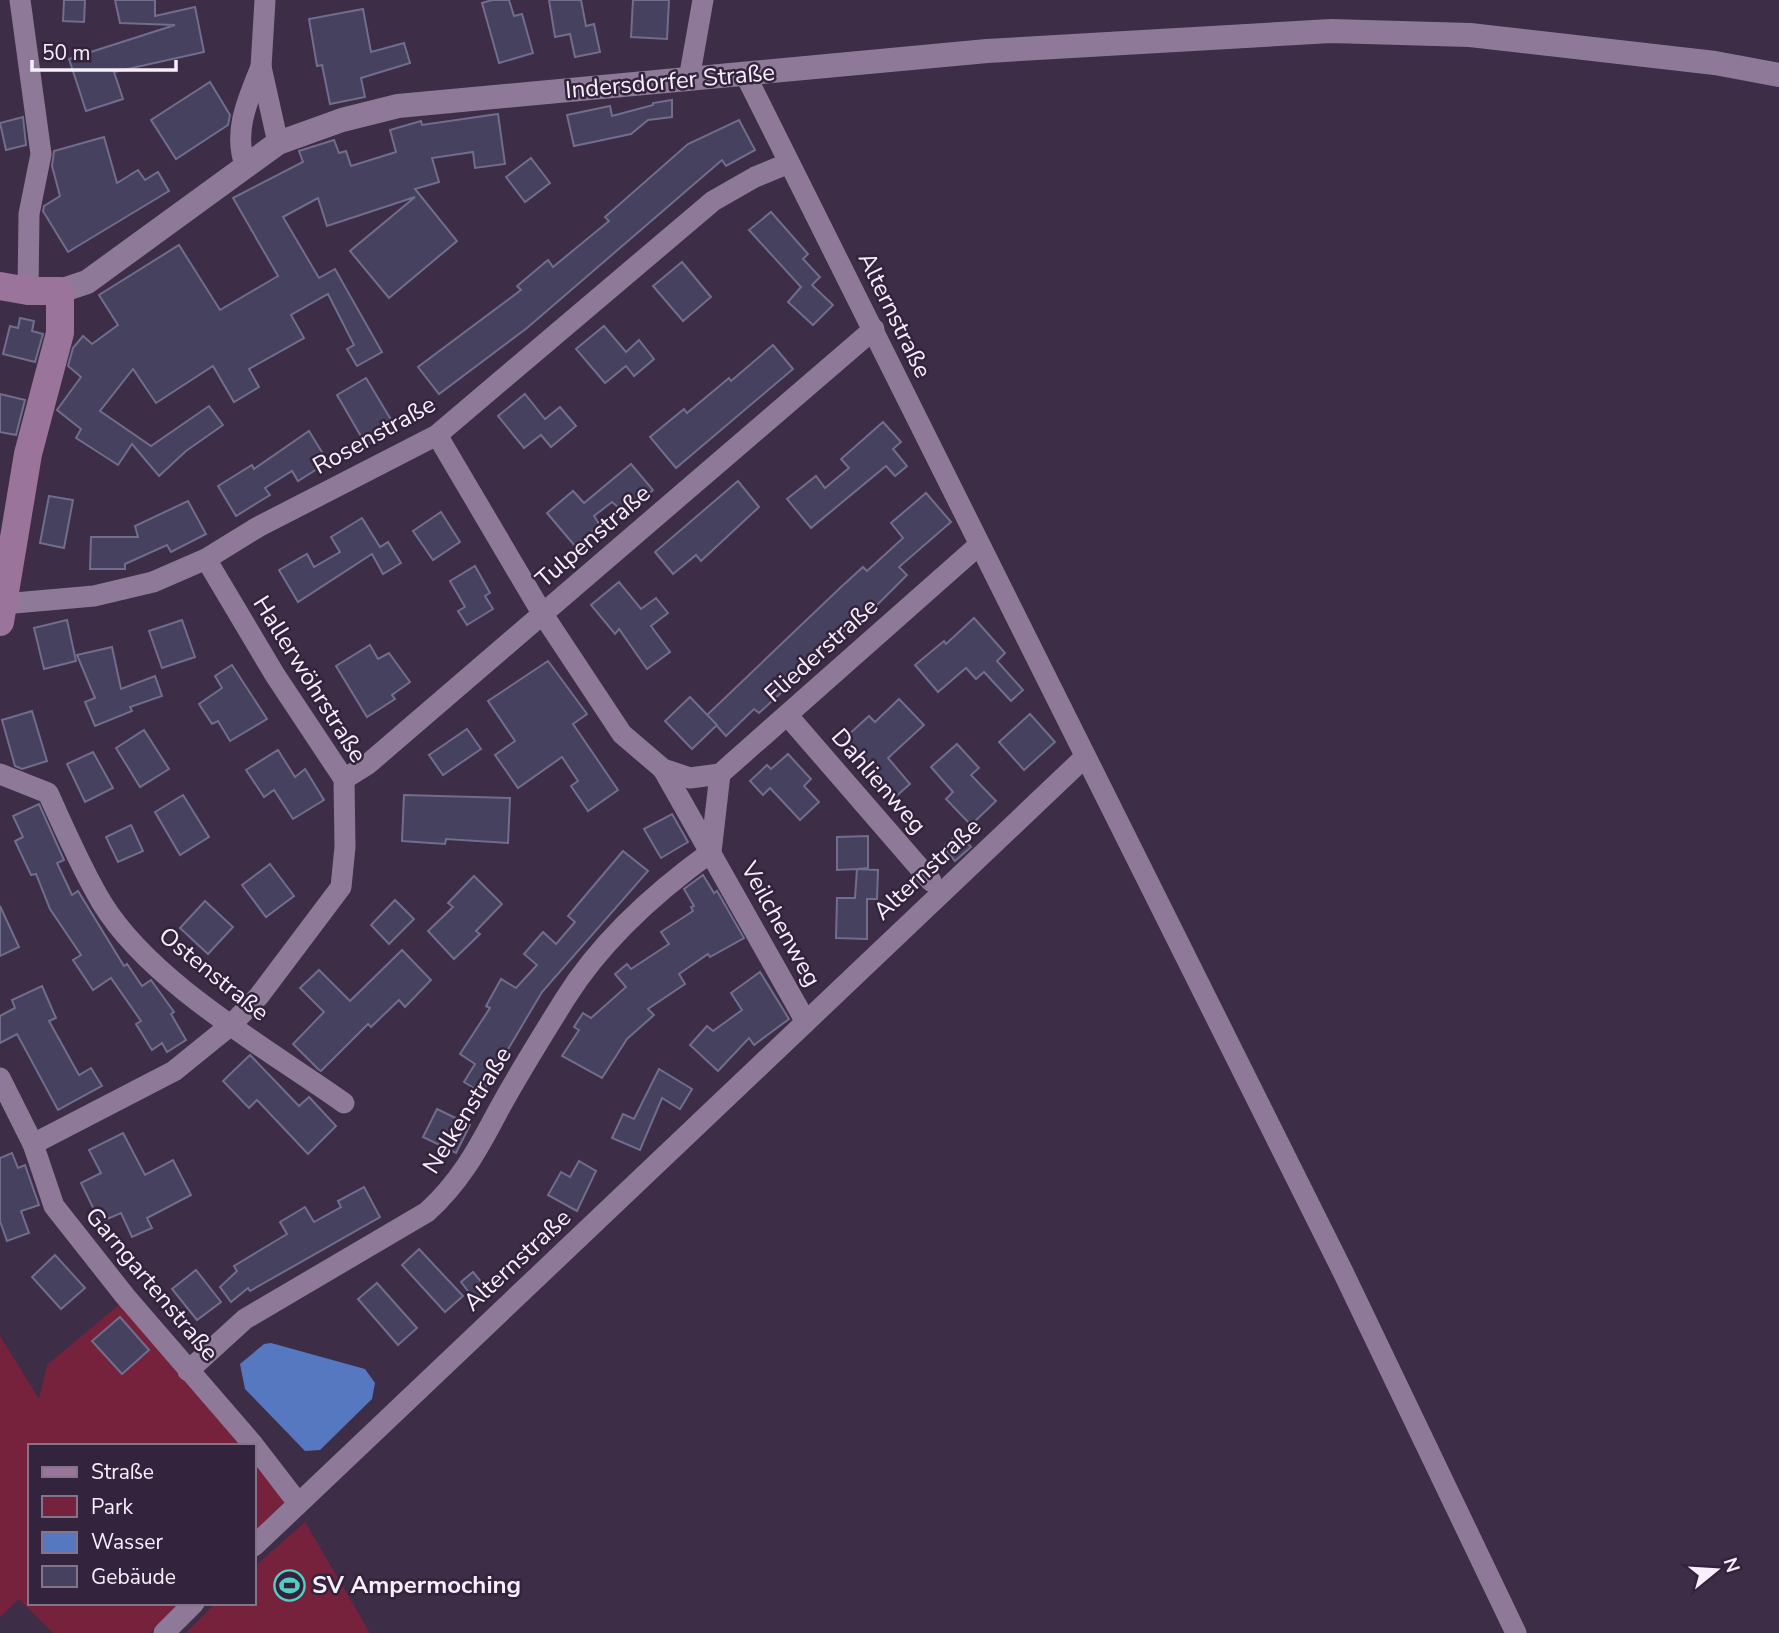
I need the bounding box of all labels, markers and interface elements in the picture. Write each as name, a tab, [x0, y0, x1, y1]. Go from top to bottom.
scale bar	[32, 28, 175, 72]
text: 50 m	[42, 39, 91, 67]
street label: Indersdorfer Straße	[564, 56, 776, 106]
street label: Alternstraße	[851, 247, 939, 383]
street label: Rosenstraße	[307, 388, 441, 482]
street label: Tulpenstraße	[529, 477, 657, 595]
street label: Hallerwöhrstraße	[246, 589, 374, 769]
street label: Fliederstraße	[757, 590, 885, 710]
street label: Dahlienweg	[824, 721, 934, 841]
street label: Alternstraße	[866, 811, 988, 927]
street label: Veilchenweg	[733, 855, 829, 992]
street label: Ostenstraße	[152, 920, 276, 1028]
street label: Nelkenstraße	[415, 1040, 519, 1180]
street label: Garngartenstraße	[78, 1200, 226, 1368]
street label: Alternstraße	[456, 1202, 578, 1318]
legend	[28, 1444, 256, 1605]
text: Straße	[91, 1458, 154, 1486]
text: Park	[91, 1493, 133, 1521]
text: Wasser	[91, 1528, 163, 1556]
north arrow	[1681, 1535, 1751, 1605]
text: N	[1717, 1554, 1746, 1576]
text: Gebäude	[91, 1563, 176, 1591]
sports icon: SV Ampermoching	[272, 1568, 306, 1602]
place label: SV Ampermoching	[312, 1569, 521, 1601]

